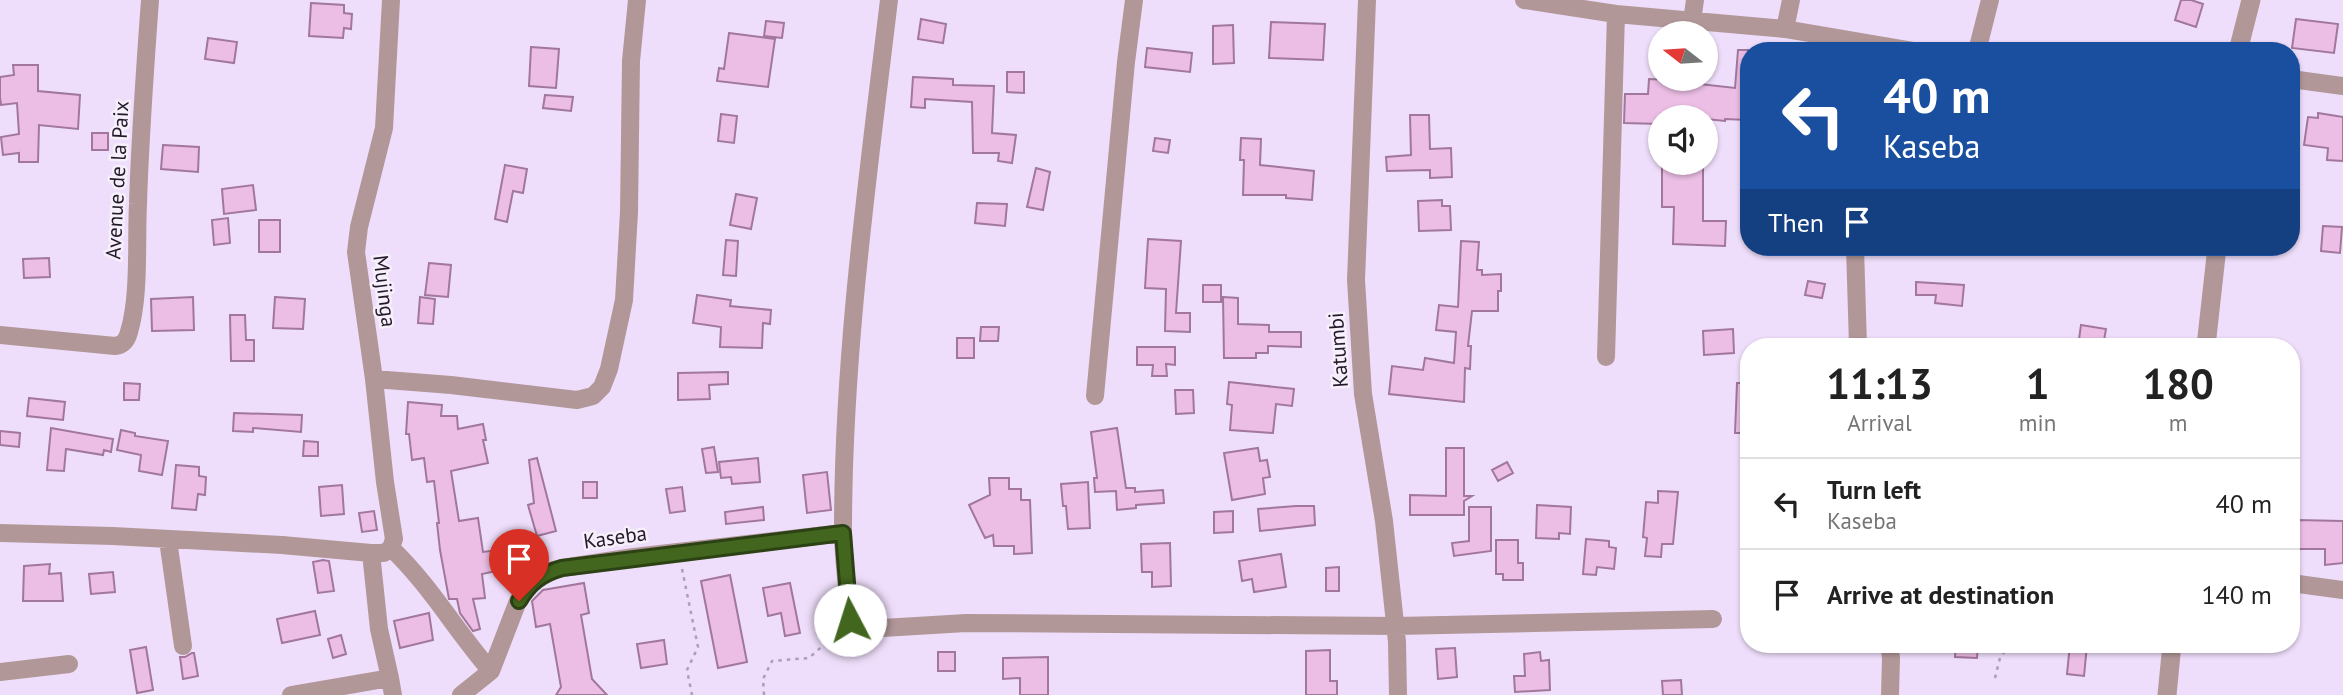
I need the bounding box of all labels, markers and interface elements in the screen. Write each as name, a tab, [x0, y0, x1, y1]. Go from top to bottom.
north arrow	[1648, 21, 1718, 91]
map controls	[1648, 21, 1718, 175]
text: 40 m	[1883, 63, 1990, 127]
icon: left	[1768, 70, 1859, 161]
street label: Avenue de la Paix	[99, 100, 135, 260]
button: sound	[1648, 105, 1718, 175]
text: Kaseba	[1883, 125, 1980, 167]
icon: arrive	[1838, 203, 1876, 241]
text: Then	[1768, 206, 1824, 239]
street label: Mujinga	[367, 253, 403, 329]
street label: Katumbi	[1322, 312, 1354, 388]
text: 11:13	[1826, 356, 1933, 411]
text: 1	[2026, 356, 2049, 411]
text: 180	[2142, 356, 2214, 411]
text: Arrival	[1847, 408, 1912, 437]
text: min	[2019, 408, 2056, 437]
text: m	[2169, 408, 2187, 437]
text: Turn left	[1827, 473, 1921, 506]
icon: left	[1768, 485, 1806, 523]
text: 40 m	[2216, 487, 2272, 520]
text: Kaseba	[1827, 506, 1897, 535]
street label: Kaseba	[581, 519, 649, 555]
pin	[489, 529, 549, 601]
icon: arrive	[500, 540, 538, 578]
icon: arrive	[1768, 576, 1806, 614]
text: Arrive at destination	[1827, 578, 2054, 611]
text: 140 m	[2201, 578, 2272, 611]
position arrow	[813, 583, 887, 657]

